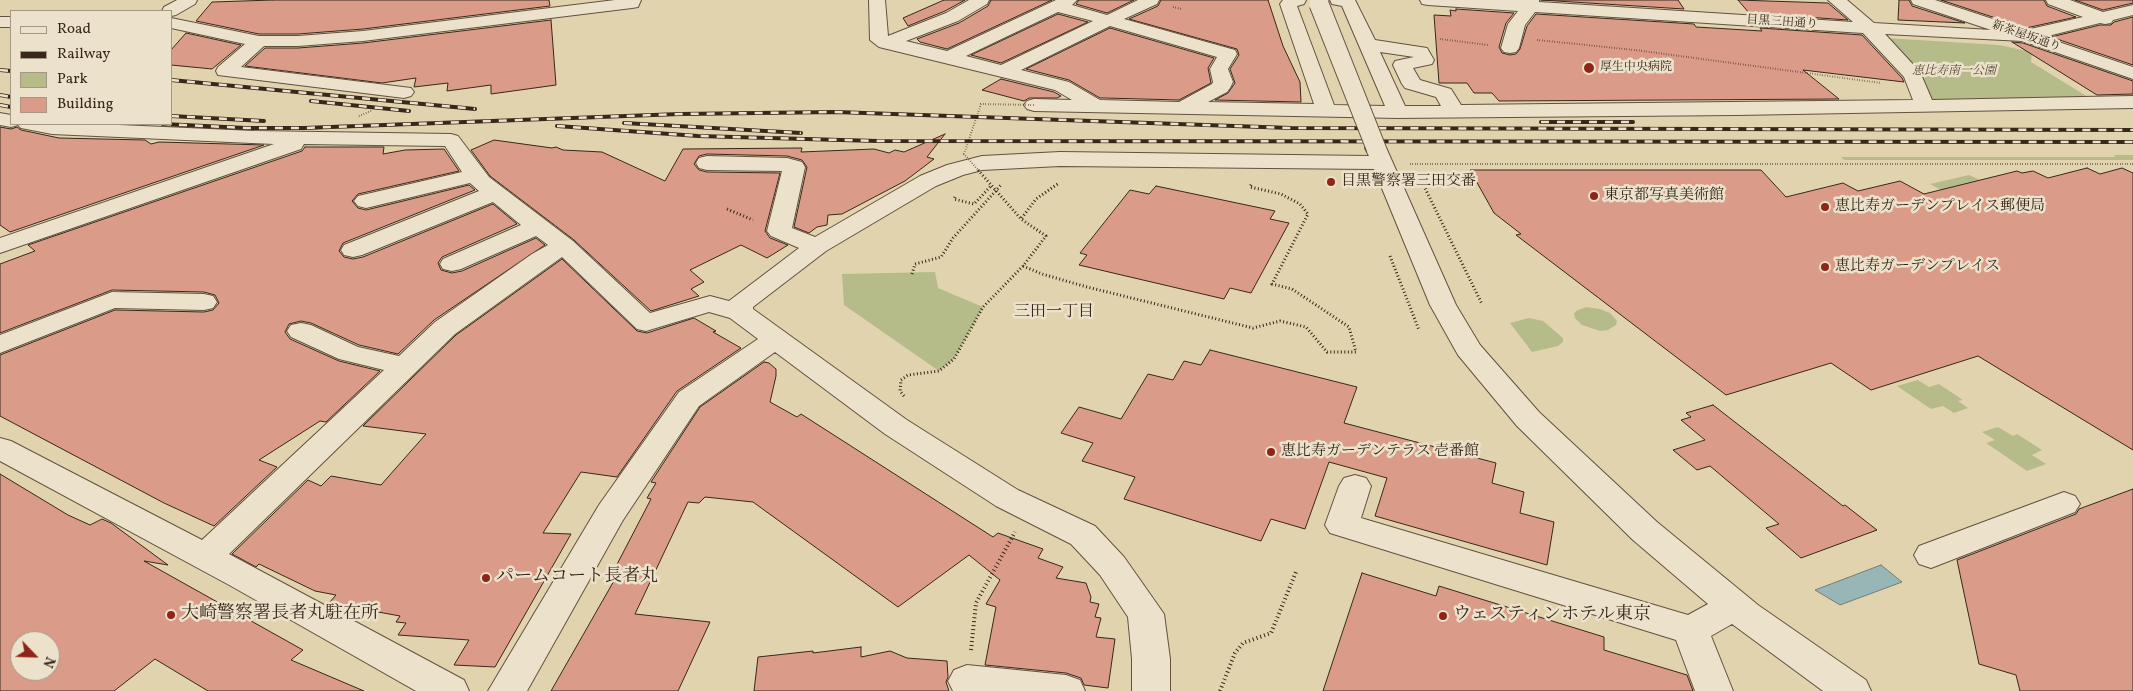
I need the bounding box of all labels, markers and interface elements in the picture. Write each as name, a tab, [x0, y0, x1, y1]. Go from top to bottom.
legend	[10, 10, 172, 125]
street label: 目黒三田通り	[1746, 13, 1818, 33]
street label: 新茶屋坂通り	[1990, 18, 2062, 56]
text: Road	[57, 19, 91, 40]
text: Railway	[57, 44, 110, 65]
marker: 厚生中央病院	[1582, 61, 1596, 75]
place label: 厚生中央病院	[1600, 61, 1672, 75]
park label: 恵比寿南一公園	[1912, 65, 1996, 79]
text: Park	[57, 69, 88, 90]
text: Building	[57, 94, 113, 115]
place label: 目黒警察署三田交番	[1341, 173, 1476, 191]
marker: 目黒警察署三田交番	[1325, 176, 1337, 188]
place label: 東京都写真美術館	[1604, 187, 1724, 205]
marker: 東京都写真美術館	[1588, 190, 1600, 202]
place label: 恵比寿ガーデンプレイス郵便局	[1835, 198, 2045, 216]
marker: 恵比寿ガーデンプレイス郵便局	[1819, 201, 1831, 213]
place label: 恵比寿ガーデンプレイス	[1835, 258, 2000, 276]
marker: 恵比寿ガーデンプレイス	[1819, 261, 1831, 273]
district label: 三田一丁目	[1014, 303, 1094, 323]
place label: 恵比寿ガーデンテラス 壱番館	[1281, 443, 1479, 461]
marker: 恵比寿ガーデンテラス 壱番館	[1265, 446, 1277, 458]
place label: パームコート長者丸	[496, 567, 658, 589]
marker: パームコート長者丸	[480, 572, 492, 584]
place label: 大崎警察署長者丸駐在所	[181, 604, 379, 626]
place label: ウェスティンホテル東京	[1453, 605, 1651, 627]
marker: 大崎警察署長者丸駐在所	[165, 609, 177, 621]
marker: ウェスティンホテル東京	[1437, 610, 1449, 622]
north arrow	[10, 631, 60, 681]
text: N	[38, 653, 59, 670]

